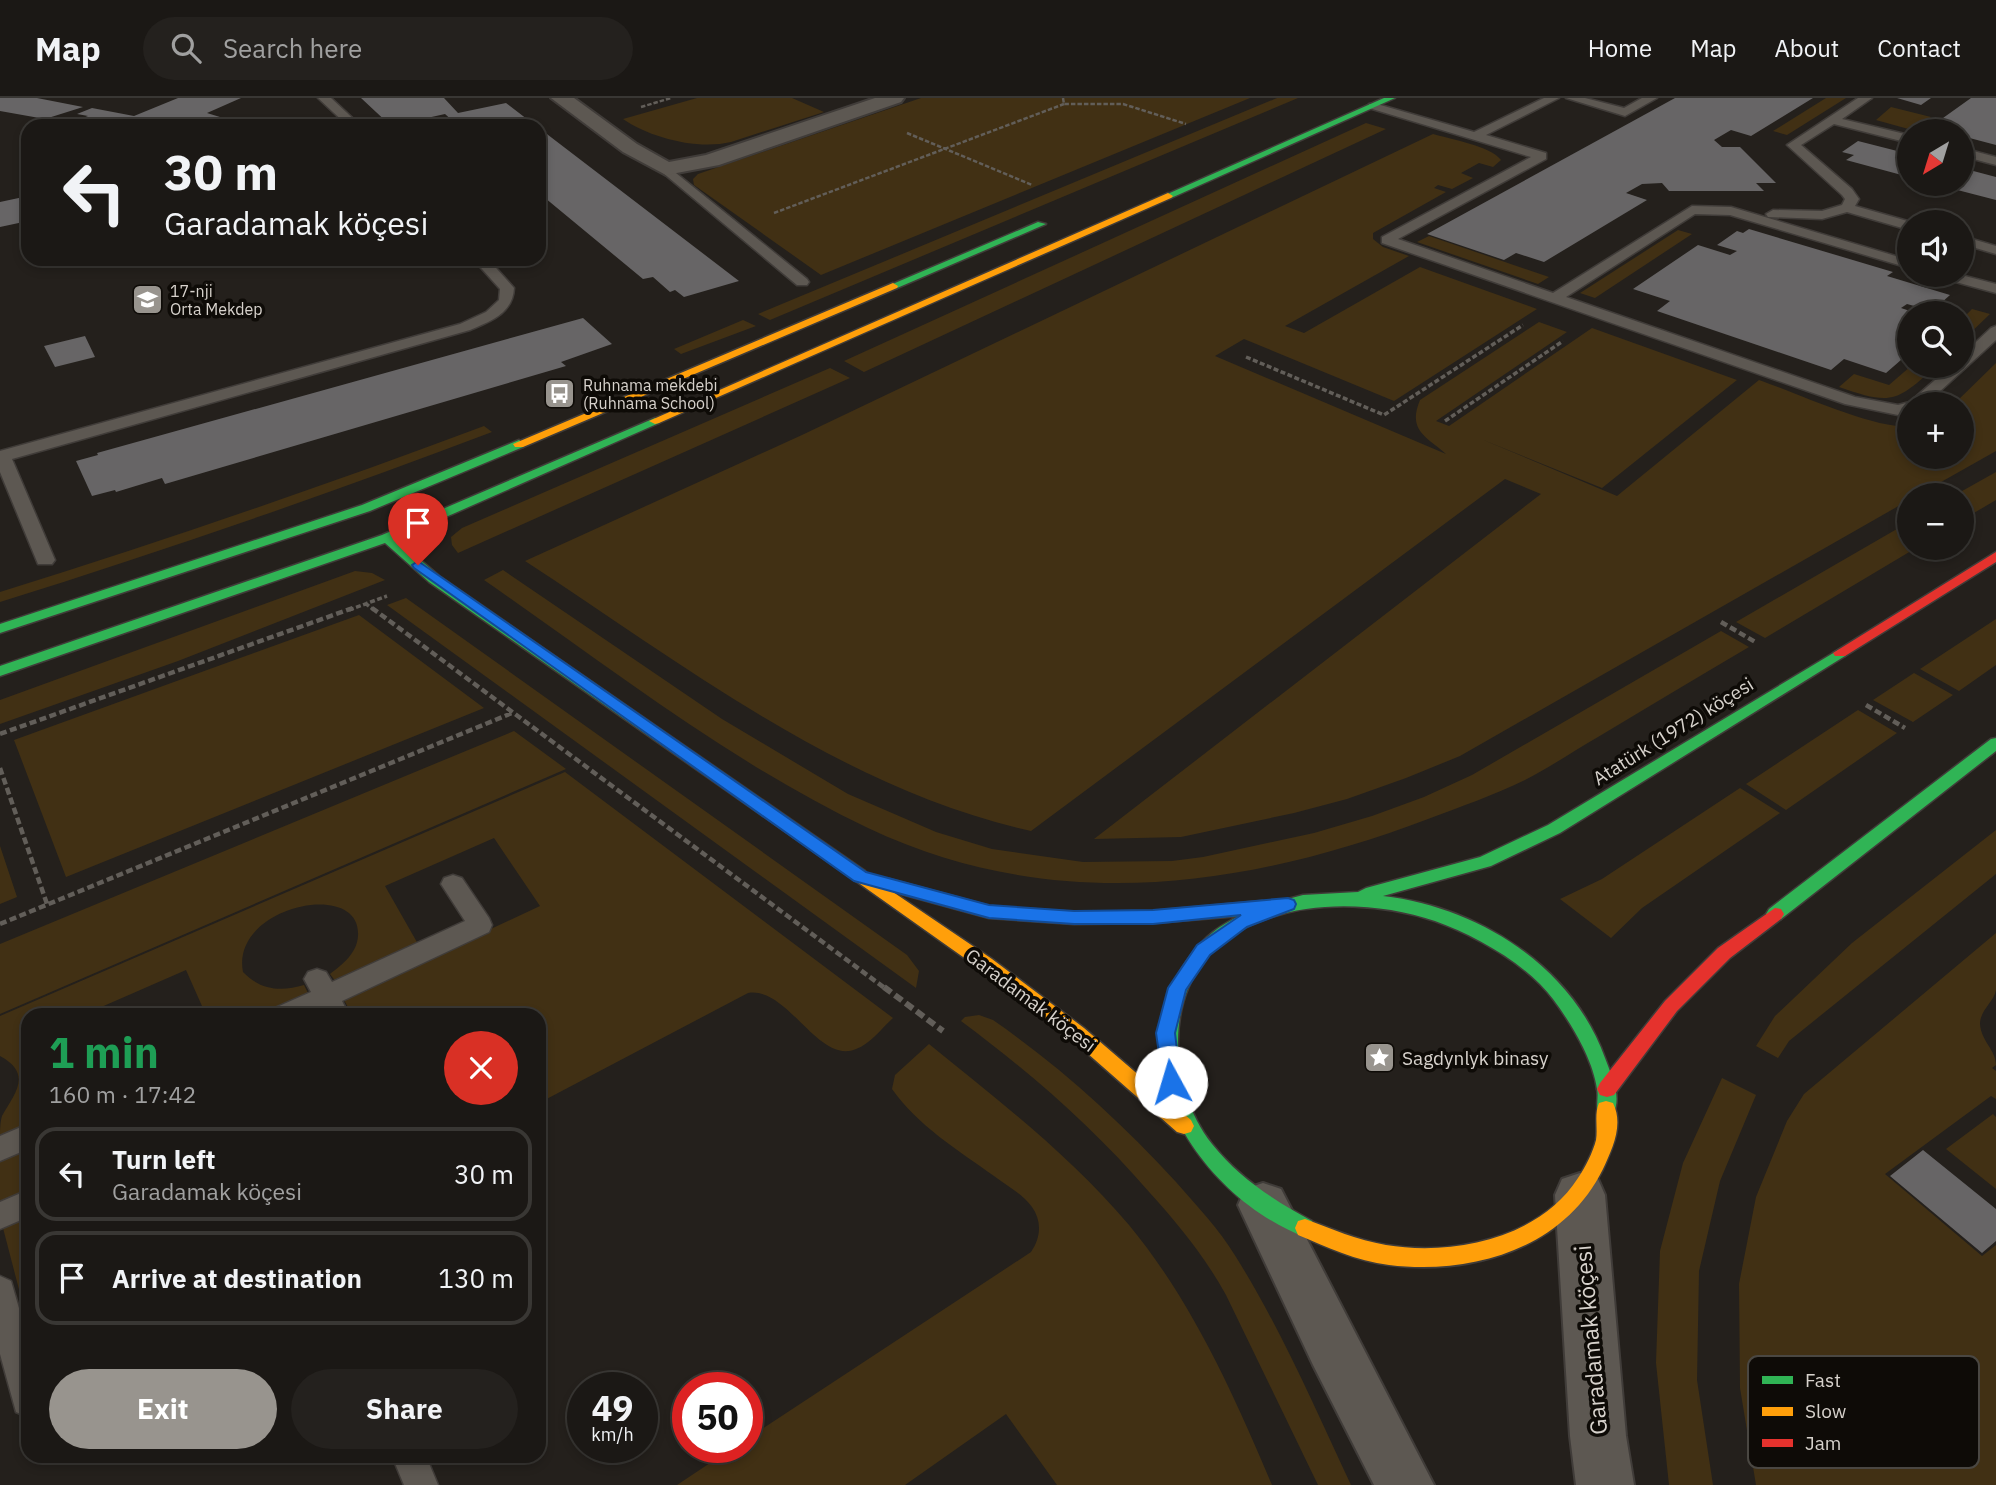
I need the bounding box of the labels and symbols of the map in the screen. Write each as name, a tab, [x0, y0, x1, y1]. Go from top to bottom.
north arrow	[1897, 119, 1974, 196]
place label: 17-nji Orta Mekdep	[170, 281, 263, 319]
school or university icon: 17-nji Orta Mekdep	[130, 283, 164, 317]
place label: Ruhnama mekdebi (Ruhnama School)	[583, 375, 718, 413]
bus stop icon: Ruhnama mekdebi (Ruhnama School)	[543, 377, 577, 411]
pin	[388, 493, 448, 565]
street label: Atatürk (1972) köçesi	[1588, 672, 1758, 790]
street label: Garadamak köçesi	[961, 943, 1101, 1057]
place icon: Sagdynlyk binasy	[1362, 1041, 1396, 1075]
position arrow	[1134, 1045, 1208, 1119]
place label: Sagdynlyk binasy	[1402, 1046, 1549, 1070]
street label: Garadamak köçesi	[1567, 1244, 1613, 1436]
legend	[1748, 1356, 1979, 1468]
text: Fast	[1805, 1368, 1841, 1392]
speed limit sign: 50	[672, 1372, 763, 1463]
text: Slow	[1805, 1399, 1846, 1423]
text: Jam	[1805, 1431, 1841, 1455]

